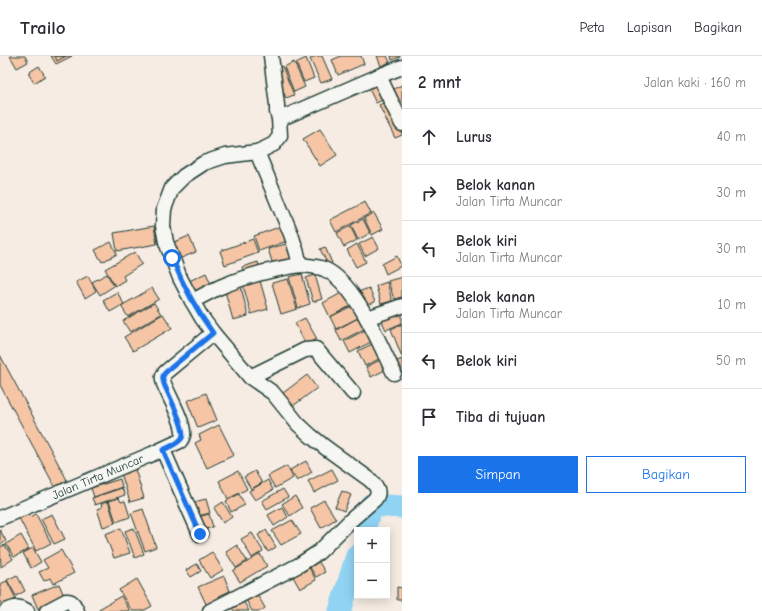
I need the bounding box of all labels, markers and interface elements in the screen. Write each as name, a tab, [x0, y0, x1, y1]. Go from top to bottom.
text: Trailo	[20, 17, 66, 39]
text: Peta	[580, 19, 605, 36]
text: Lapisan	[627, 19, 672, 36]
text: Bagikan	[694, 19, 742, 36]
text: 2 mnt	[418, 73, 461, 92]
text: Jalan kaki · 160 m	[644, 75, 746, 90]
icon: ahead	[418, 126, 440, 148]
text: Lurus	[456, 128, 492, 146]
text: 40 m	[717, 129, 746, 144]
text: Belok kanan	[456, 176, 535, 194]
icon: right	[418, 182, 440, 204]
text: 30 m	[716, 185, 746, 200]
text: Jalan Tirta Muncar	[456, 194, 562, 209]
text: Belok kiri	[456, 232, 517, 250]
icon: left	[418, 238, 440, 260]
text: 30 m	[716, 241, 746, 256]
route start	[163, 249, 181, 267]
text: Jalan Tirta Muncar	[456, 250, 562, 265]
text: Belok kanan	[456, 288, 535, 306]
icon: right	[418, 294, 440, 316]
text: 10 m	[718, 297, 746, 312]
text: Jalan Tirta Muncar	[456, 306, 562, 321]
icon: left	[418, 350, 440, 372]
text: Belok kiri	[456, 352, 517, 370]
text: 50 m	[716, 353, 746, 368]
icon: arrive	[418, 406, 440, 428]
text: Tiba di tujuan	[456, 408, 545, 426]
street label: Jalan Tirta Muncar	[50, 451, 146, 502]
button: Simpan	[418, 456, 578, 493]
button: Bagikan	[586, 456, 746, 493]
route end	[191, 525, 209, 543]
map controls	[354, 527, 390, 599]
button: +	[354, 527, 390, 563]
button: −	[354, 563, 390, 599]

